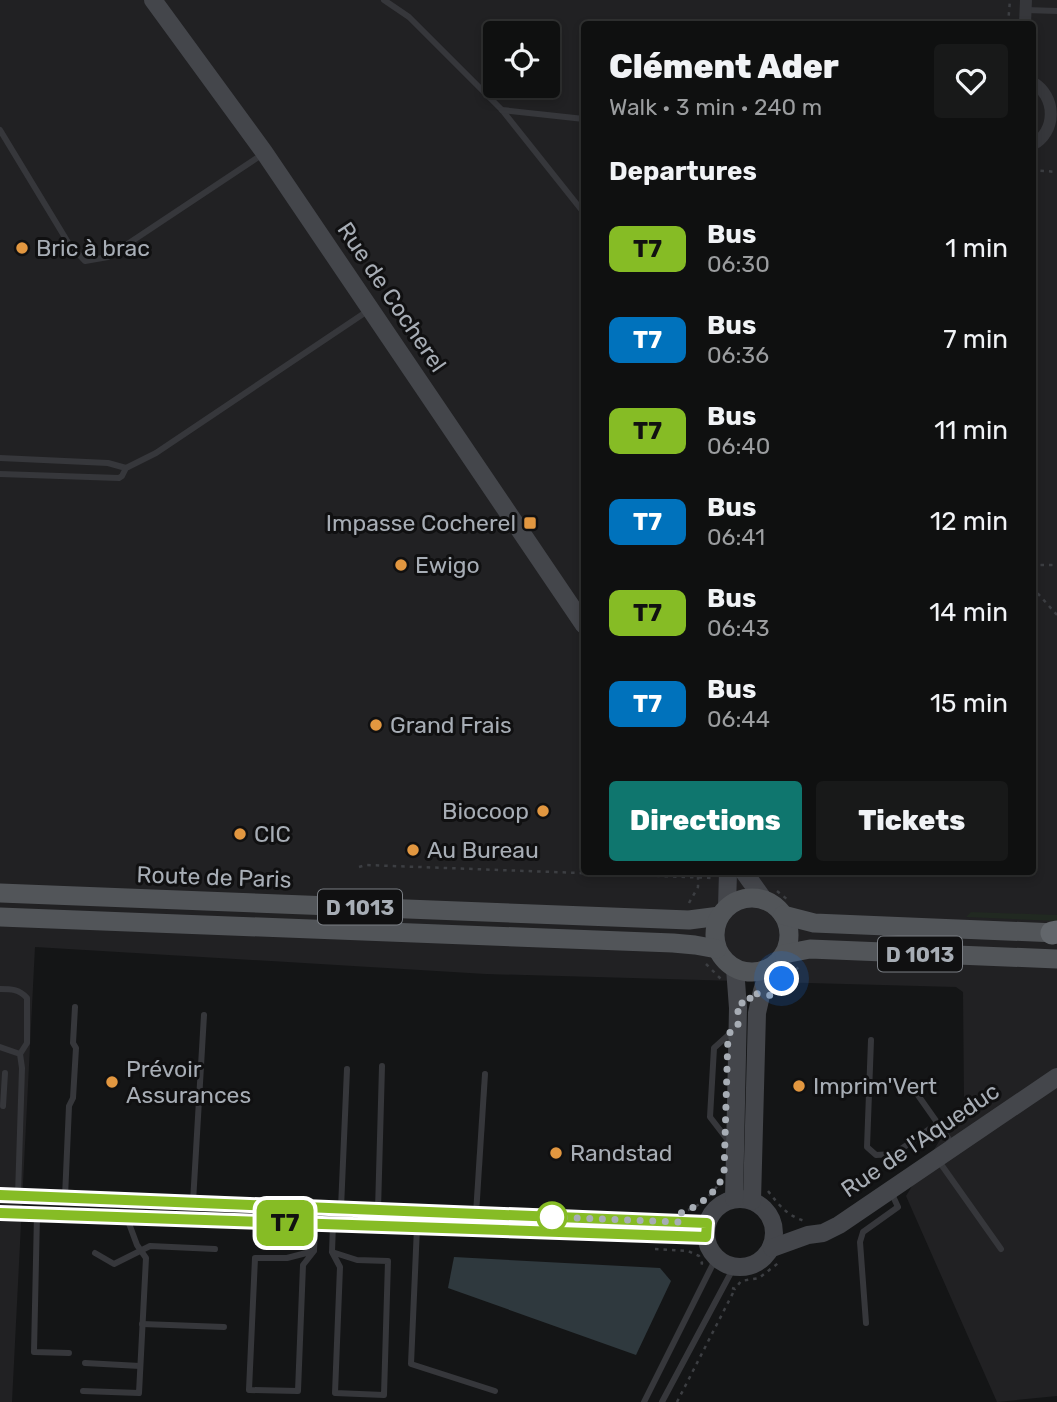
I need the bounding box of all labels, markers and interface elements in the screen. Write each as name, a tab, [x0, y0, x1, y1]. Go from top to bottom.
map controls	[483, 21, 560, 98]
button: locate	[483, 21, 560, 98]
button: heart	[934, 44, 1008, 118]
text: Clément Ader	[609, 47, 839, 86]
text: Walk · 3 min · 240 m	[609, 93, 822, 121]
text: Departures	[609, 156, 757, 187]
street label: Rue de Cocherel	[332, 217, 452, 377]
text: Bus	[707, 219, 756, 250]
text: 1 min	[945, 233, 1008, 264]
place label: Bric à brac	[36, 234, 150, 262]
text: T7	[633, 235, 662, 263]
marker: Bric à brac	[14, 240, 30, 256]
text: 06:30	[707, 250, 770, 278]
text: Bus	[707, 310, 756, 341]
text: 7 min	[943, 324, 1008, 355]
text: T7	[633, 326, 662, 354]
text: 06:36	[707, 341, 769, 369]
text: Bus	[707, 401, 756, 432]
text: 11 min	[934, 415, 1008, 446]
text: T7	[633, 417, 662, 445]
text: 06:40	[707, 432, 770, 460]
text: Bus	[707, 492, 756, 523]
text: 12 min	[930, 506, 1008, 537]
text: T7	[633, 508, 662, 536]
place label: Impasse Cocherel	[326, 509, 516, 537]
marker: Impasse Cocherel	[522, 515, 538, 531]
text: 06:41	[707, 523, 765, 551]
place label: Ewigo	[415, 551, 480, 579]
marker: Ewigo	[393, 557, 409, 573]
text: Bus	[707, 583, 756, 614]
text: 14 min	[929, 597, 1008, 628]
text: T7	[633, 599, 662, 627]
text: 06:43	[707, 614, 769, 642]
text: Bus	[707, 674, 756, 705]
text: 15 min	[930, 688, 1008, 719]
text: T7	[633, 690, 662, 718]
text: 06:44	[707, 705, 770, 733]
place label: Grand Frais	[390, 711, 512, 739]
marker: Grand Frais	[368, 717, 384, 733]
button: Directions	[609, 781, 802, 861]
button: Tickets	[816, 781, 1008, 861]
place label: Biocoop	[442, 797, 529, 825]
marker: Biocoop	[535, 803, 551, 819]
place label: CIC	[254, 820, 291, 848]
marker: CIC	[232, 826, 248, 842]
place label: Au Bureau	[427, 836, 539, 864]
marker: Au Bureau	[405, 842, 421, 858]
street label: Route de Paris	[136, 860, 292, 894]
road number: D 1013	[318, 890, 402, 925]
road number: D 1013	[878, 936, 962, 972]
your location	[764, 961, 799, 996]
place label: Prévoir Assurances	[126, 1055, 251, 1109]
place label: Imprim'Vert	[813, 1072, 937, 1100]
marker: Prévoir Assurances	[104, 1074, 120, 1090]
street label: Rue de l'Aqueduc	[836, 1077, 1004, 1203]
marker: Imprim'Vert	[791, 1078, 807, 1094]
place label: Randstad	[570, 1139, 672, 1167]
marker: Randstad	[548, 1145, 564, 1161]
line badge: T7	[254, 1200, 316, 1246]
unlabelled marker	[537, 1202, 567, 1232]
text: T7	[271, 1209, 299, 1237]

